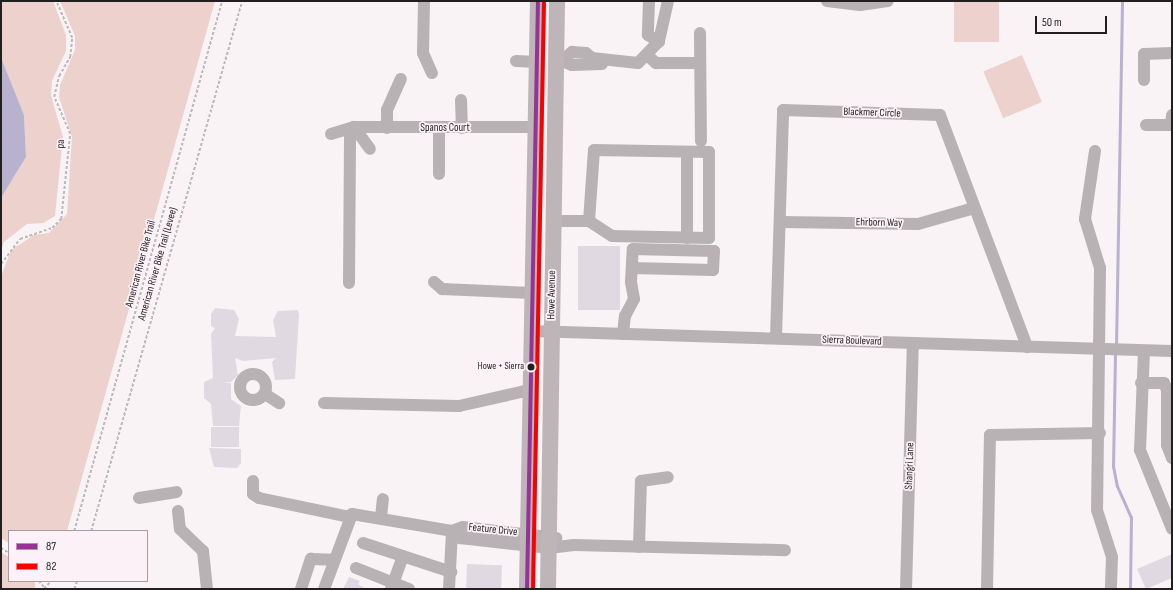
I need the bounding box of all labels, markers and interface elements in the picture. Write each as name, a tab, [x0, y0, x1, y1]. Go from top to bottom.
scale bar	[1037, 8, 1109, 34]
text: 50 m	[1042, 15, 1062, 30]
street label: Blackmer Circle	[843, 105, 901, 121]
street label: Spanos Court	[420, 121, 470, 135]
street label: pa	[54, 139, 68, 149]
street label: American River Bike Trail (Levee)	[136, 206, 180, 322]
street label: Ehrborn Way	[856, 216, 902, 230]
street label: American River Bike Trail	[123, 219, 159, 309]
street label: Howe Avenue	[545, 270, 559, 320]
street label: Sierra Boulevard	[822, 333, 882, 349]
place label: Howe + Sierra	[478, 361, 524, 373]
marker: Howe + Sierra	[526, 362, 536, 372]
street label: Shangri Lane	[903, 442, 917, 490]
street label: Feature Drive	[468, 521, 518, 539]
legend	[8, 530, 148, 582]
text: 87	[46, 539, 56, 554]
text: 82	[46, 559, 56, 574]

